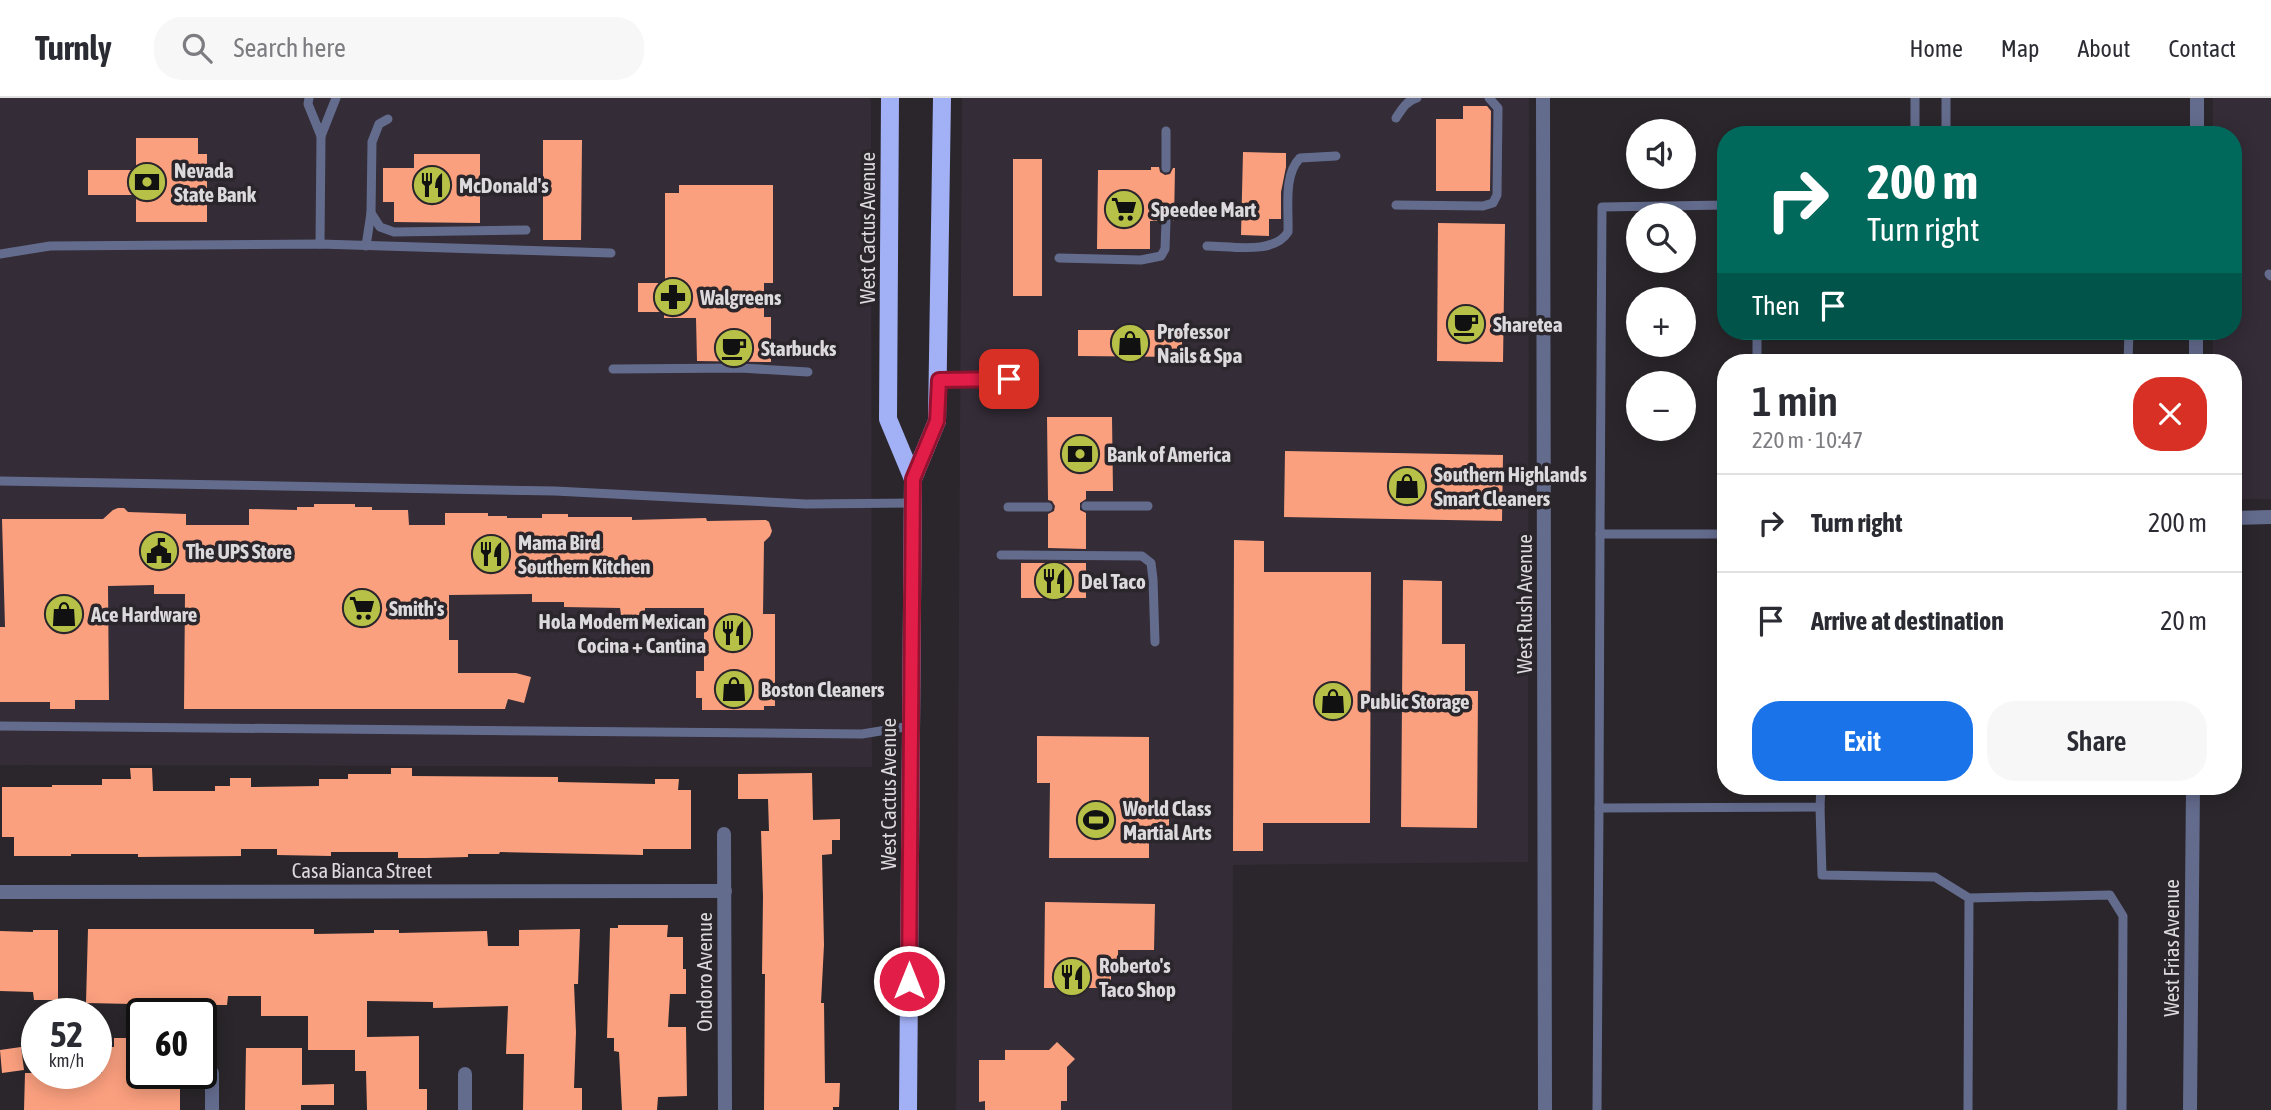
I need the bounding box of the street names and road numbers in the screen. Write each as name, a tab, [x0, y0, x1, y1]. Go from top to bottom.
street label: West Cactus Avenue	[855, 152, 879, 304]
street label: West Rush Avenue	[1512, 534, 1536, 674]
street label: West Cactus Avenue	[876, 718, 900, 870]
street label: Casa Bianca Street	[292, 858, 432, 882]
street label: West Frias Avenue	[2159, 879, 2183, 1017]
street label: Ondoro Avenue	[692, 912, 716, 1032]

